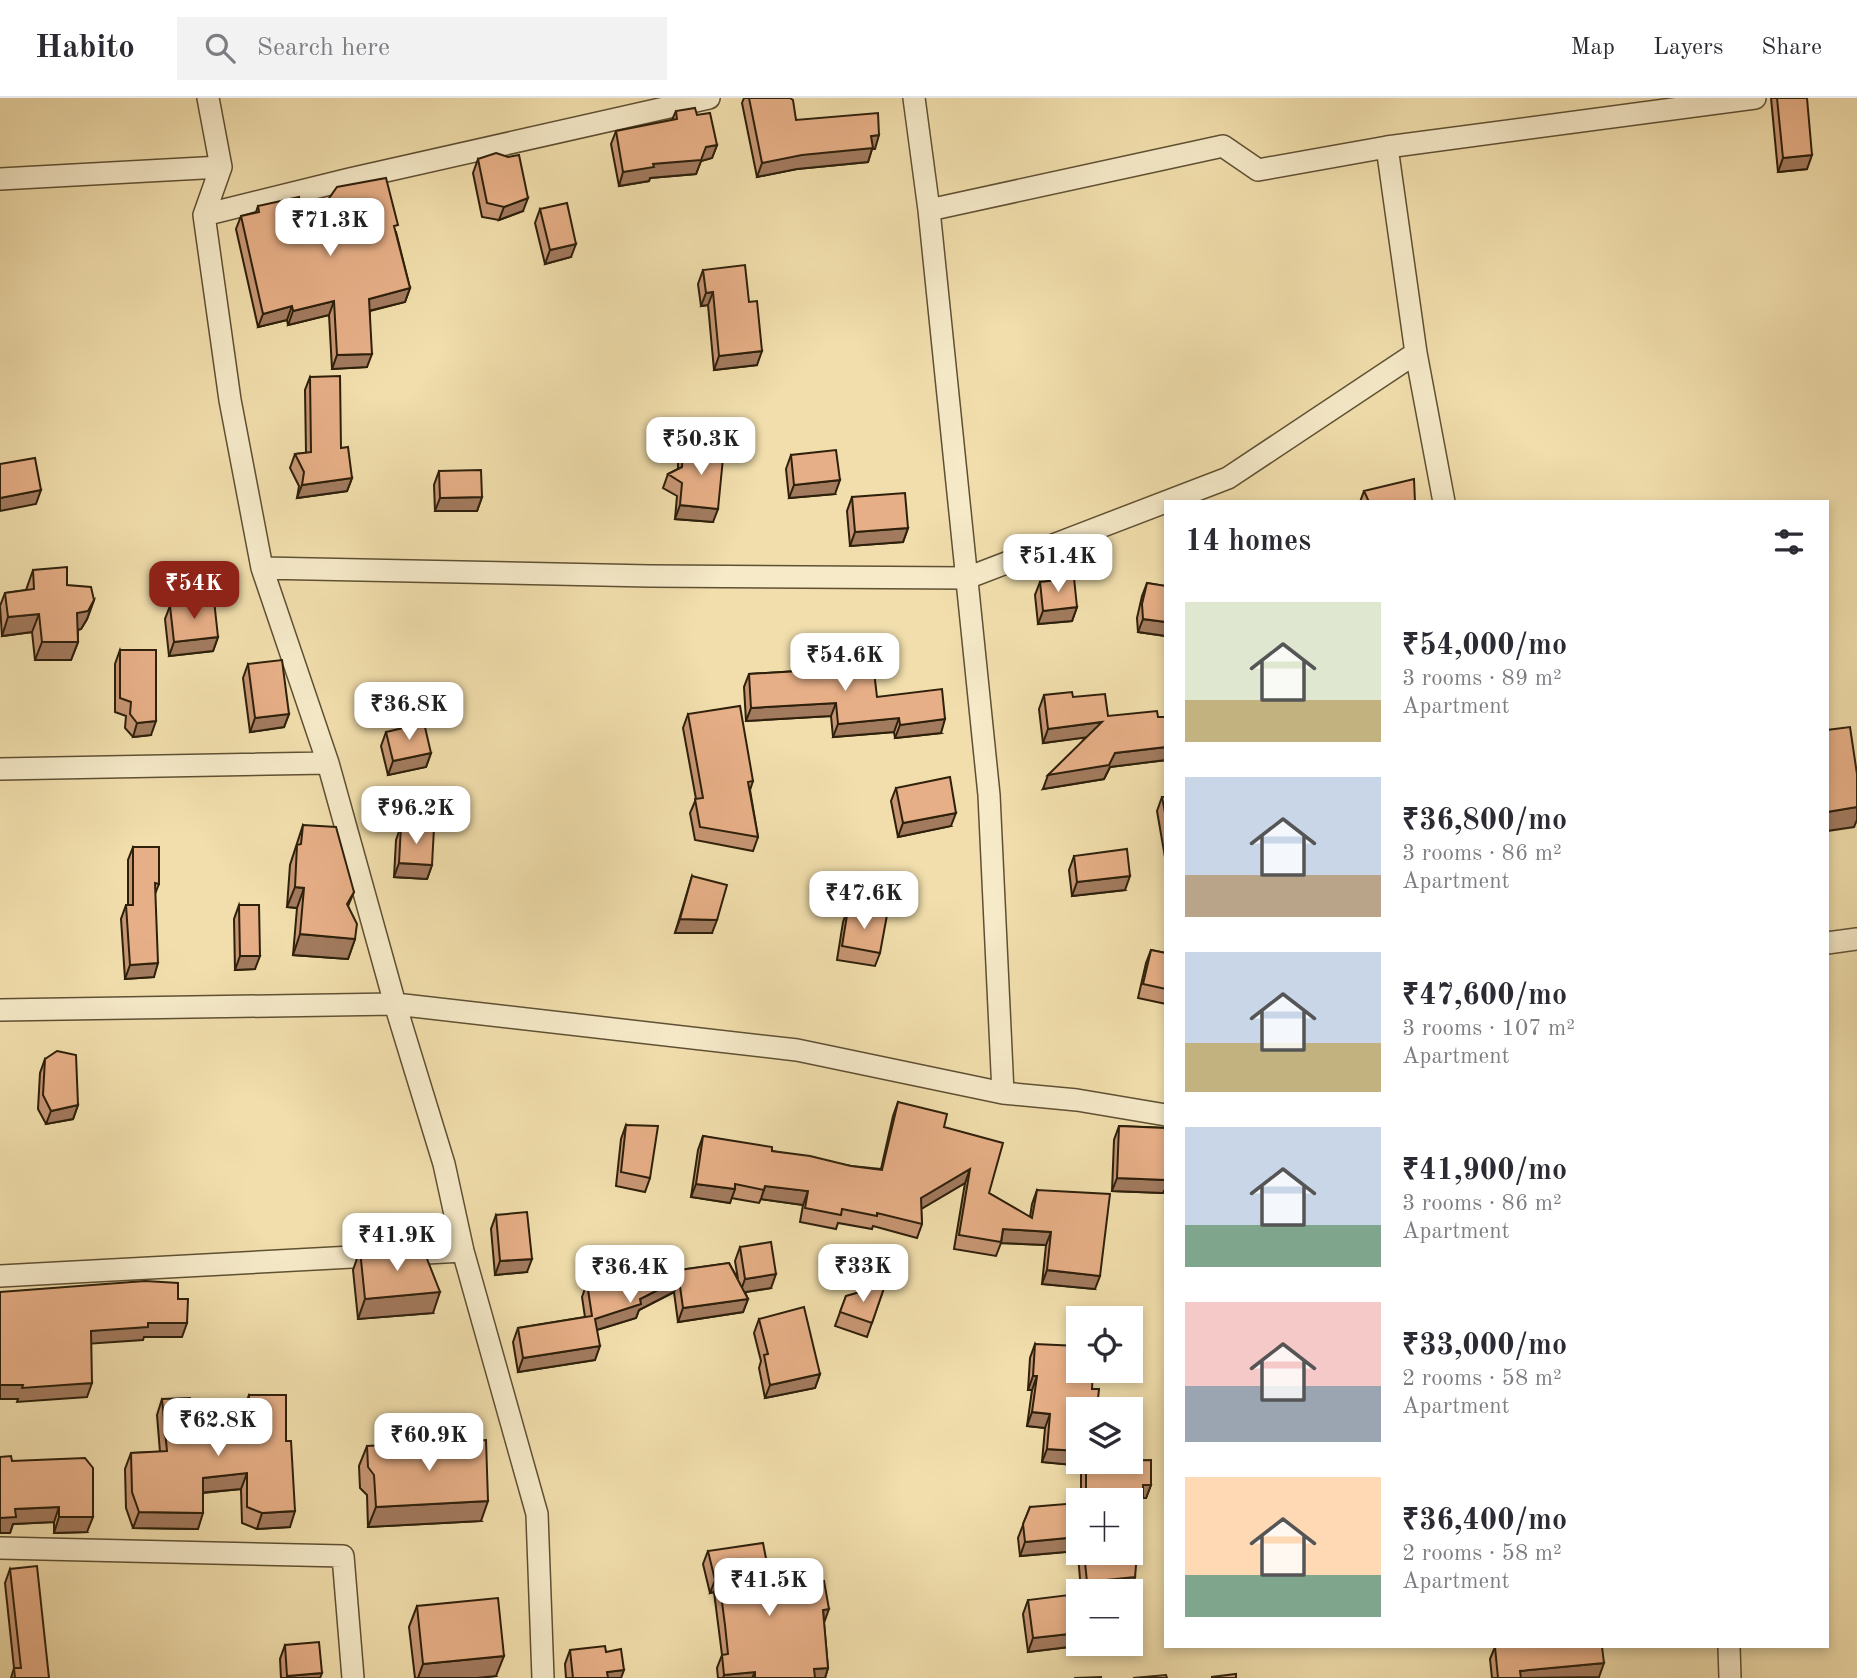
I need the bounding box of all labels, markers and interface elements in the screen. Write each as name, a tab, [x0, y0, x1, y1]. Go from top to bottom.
search box	[177, 17, 667, 80]
icon: search	[201, 29, 239, 67]
text: Habito	[35, 32, 135, 65]
text: Search here	[257, 35, 390, 61]
text: Map	[1571, 36, 1615, 60]
text: Layers	[1653, 36, 1723, 60]
text: Share	[1761, 36, 1822, 60]
pin: ₹71.3K	[273, 198, 387, 258]
text: ₹71.3K	[291, 209, 369, 232]
pin: ₹50.3K	[644, 418, 758, 477]
text: ₹50.3K	[662, 428, 740, 451]
icon: filters	[1770, 523, 1808, 561]
text: 14 homes	[1185, 527, 1311, 557]
pin: ₹51.4K	[1001, 534, 1115, 594]
text: ₹51.4K	[1019, 545, 1097, 568]
pin: ₹54K	[153, 561, 235, 621]
text: ₹54K	[165, 572, 223, 595]
icon: home	[1241, 630, 1325, 714]
text: ₹54,000/mo	[1402, 631, 1567, 661]
pin: ₹54.6K	[788, 634, 902, 693]
text: ₹54.6K	[806, 644, 884, 667]
text: 3 rooms · 89 m²	[1402, 667, 1562, 690]
pin: ₹36.8K	[352, 682, 466, 742]
text: ₹36.8K	[370, 693, 448, 716]
text: Apartment	[1402, 695, 1510, 718]
pin: ₹96.2K	[359, 786, 473, 846]
text: ₹96.2K	[377, 797, 455, 820]
icon: home	[1241, 805, 1325, 889]
text: ₹36,800/mo	[1402, 806, 1567, 836]
text: 3 rooms · 86 m²	[1402, 842, 1562, 865]
text: Apartment	[1402, 870, 1510, 893]
pin: ₹47.6K	[807, 872, 921, 931]
text: ₹47.6K	[825, 882, 903, 905]
icon: home	[1241, 980, 1325, 1064]
text: ₹47,600/mo	[1402, 981, 1567, 1011]
text: 3 rooms · 107 m²	[1402, 1017, 1575, 1040]
text: Apartment	[1402, 1045, 1510, 1068]
icon: home	[1241, 1155, 1325, 1239]
text: ₹41,900/mo	[1402, 1156, 1567, 1186]
text: 3 rooms · 86 m²	[1402, 1192, 1562, 1215]
pin: ₹41.9K	[340, 1214, 454, 1273]
text: Apartment	[1402, 1220, 1510, 1243]
text: ₹41.9K	[358, 1224, 436, 1247]
pin: ₹33K	[822, 1244, 904, 1304]
pin: ₹36.4K	[573, 1246, 687, 1305]
text: ₹33K	[834, 1255, 892, 1278]
text: ₹36.4K	[591, 1256, 669, 1279]
map controls	[1066, 1306, 1143, 1656]
button: locate	[1066, 1306, 1143, 1383]
icon: home	[1241, 1330, 1325, 1414]
text: ₹33,000/mo	[1402, 1331, 1567, 1361]
text: 2 rooms · 58 m²	[1402, 1367, 1562, 1390]
text: Apartment	[1402, 1395, 1510, 1418]
button: layers	[1066, 1397, 1143, 1474]
pin: ₹62.8K	[161, 1398, 275, 1458]
text: ₹62.8K	[179, 1409, 257, 1432]
pin: ₹60.9K	[372, 1414, 486, 1473]
text: ₹60.9K	[390, 1424, 468, 1447]
button: +	[1066, 1488, 1143, 1565]
icon: home	[1241, 1505, 1325, 1589]
text: ₹36,400/mo	[1402, 1506, 1567, 1536]
text: 2 rooms · 58 m²	[1402, 1542, 1562, 1565]
pin: ₹41.5K	[712, 1558, 826, 1618]
text: ₹41.5K	[730, 1569, 808, 1592]
text: Apartment	[1402, 1570, 1510, 1593]
button: −	[1066, 1579, 1143, 1656]

